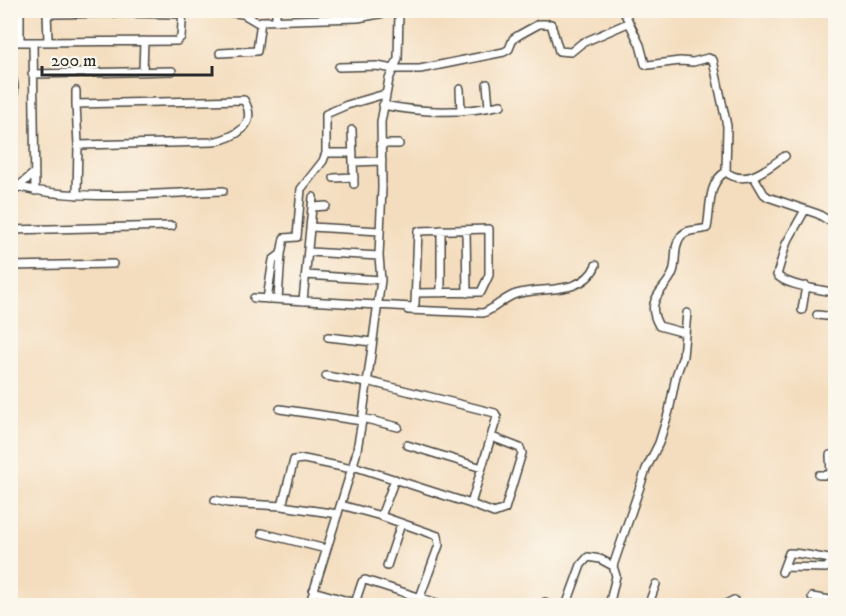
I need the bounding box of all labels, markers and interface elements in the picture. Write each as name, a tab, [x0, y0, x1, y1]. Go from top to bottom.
scale bar	[42, 39, 212, 77]
text: 200 m	[51, 50, 97, 72]

